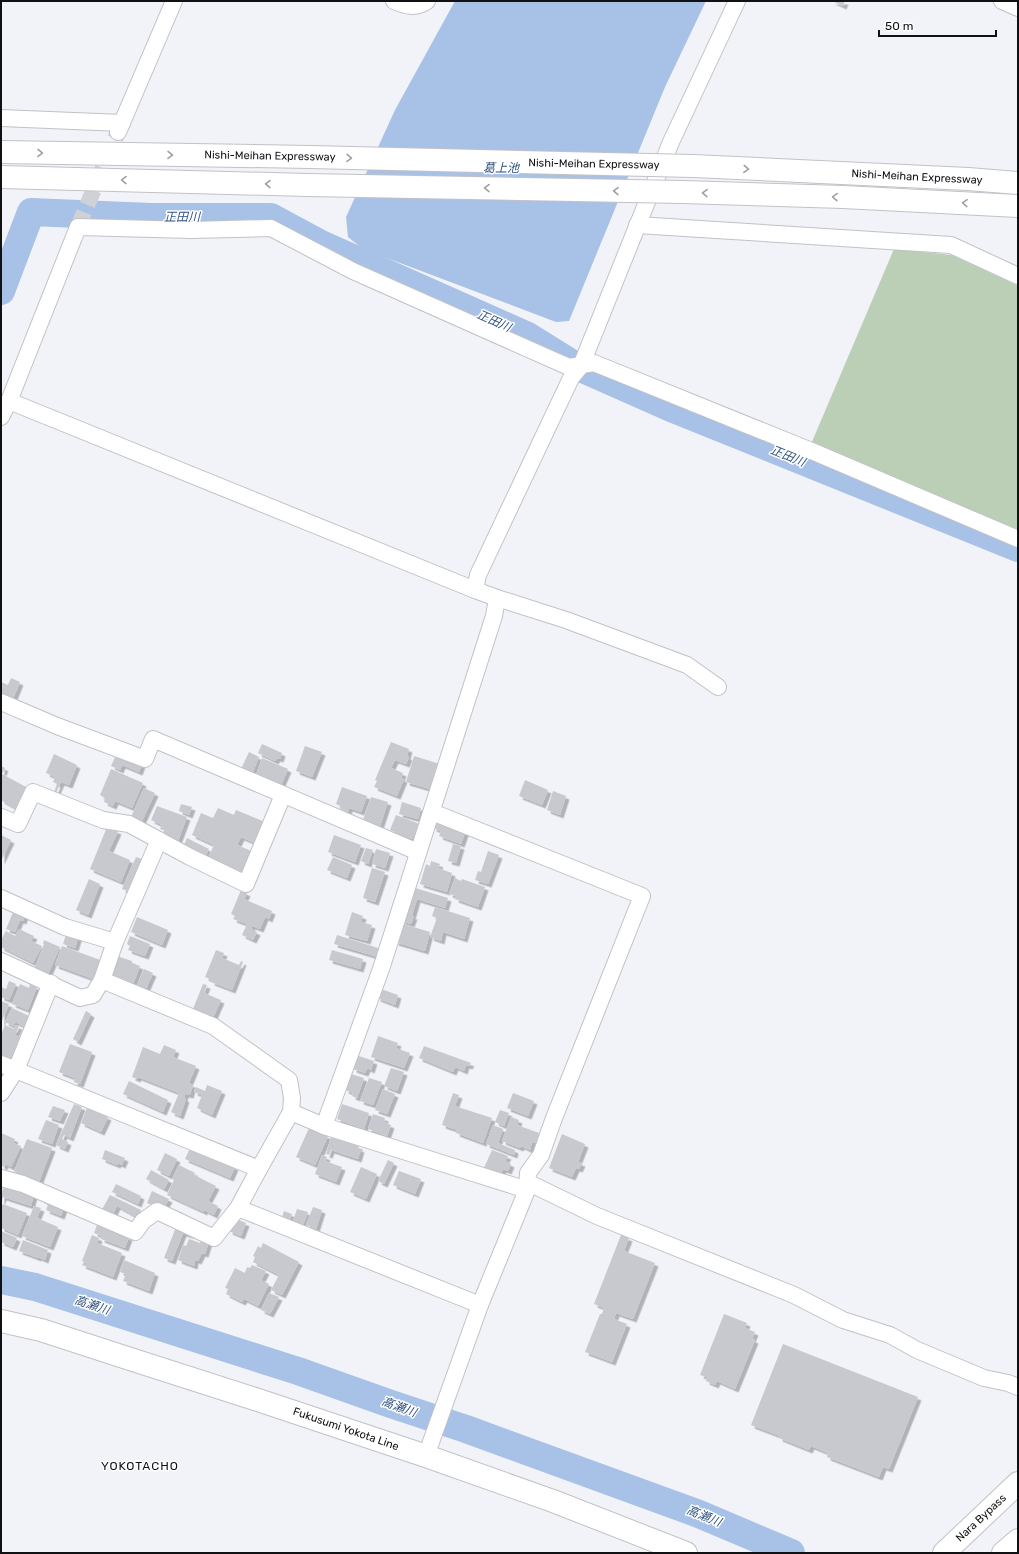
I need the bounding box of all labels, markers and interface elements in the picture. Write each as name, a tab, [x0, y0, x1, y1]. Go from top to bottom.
scale bar	[879, 12, 996, 38]
text: 50 m	[885, 19, 913, 33]
street label: Nishi-Meihan Expressway	[204, 148, 336, 164]
one-way arrow	[37, 149, 43, 157]
one-way arrow	[167, 151, 173, 159]
one-way arrow	[346, 153, 352, 162]
street label: Nishi-Meihan Expressway	[528, 156, 660, 172]
water label: 葛上池	[483, 161, 520, 175]
one-way arrow	[743, 164, 749, 173]
street label: Nishi-Meihan Expressway	[851, 167, 983, 187]
one-way arrow	[121, 176, 127, 184]
one-way arrow	[265, 179, 271, 188]
one-way arrow	[484, 184, 490, 192]
one-way arrow	[613, 186, 619, 195]
one-way arrow	[702, 188, 708, 197]
one-way arrow	[832, 193, 838, 201]
one-way arrow	[962, 199, 968, 207]
water label: 正田川	[164, 210, 202, 224]
water label: 正田川	[475, 307, 515, 336]
water label: 正田川	[769, 443, 809, 470]
water label: 高瀬川	[73, 1293, 113, 1318]
water label: 高瀬川	[380, 1394, 420, 1420]
street label: Fukusumi Yokota Line	[291, 1405, 401, 1453]
district label: YOKOTACHO	[101, 1459, 179, 1473]
street label: Nara Bypass	[953, 1491, 1009, 1545]
water label: 高瀬川	[685, 1503, 725, 1530]

